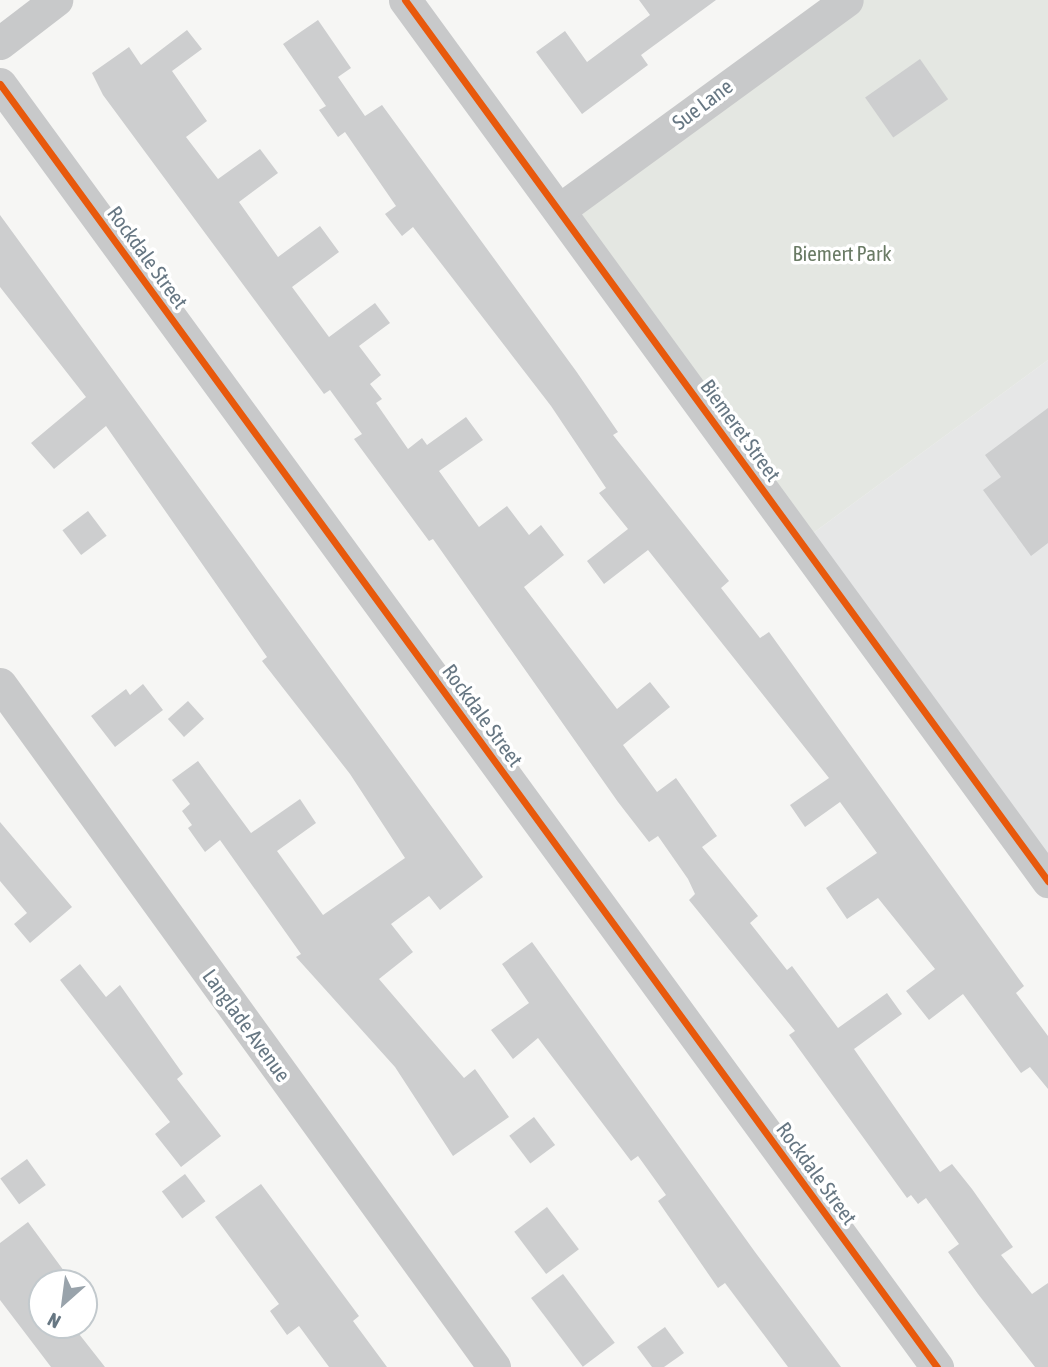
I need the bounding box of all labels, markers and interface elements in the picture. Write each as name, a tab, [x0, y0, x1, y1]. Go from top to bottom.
street label: Sue Lane	[667, 73, 737, 135]
street label: Rockdale Street	[102, 201, 194, 313]
park label: Biemert Park	[793, 240, 891, 266]
street label: Biemeret Street	[696, 374, 786, 486]
street label: Rockdale Street	[437, 659, 529, 771]
street label: Langlade Avenue	[198, 964, 296, 1086]
street label: Rockdale Street	[771, 1117, 863, 1229]
north arrow	[28, 1269, 98, 1339]
text: N	[44, 1308, 64, 1333]

